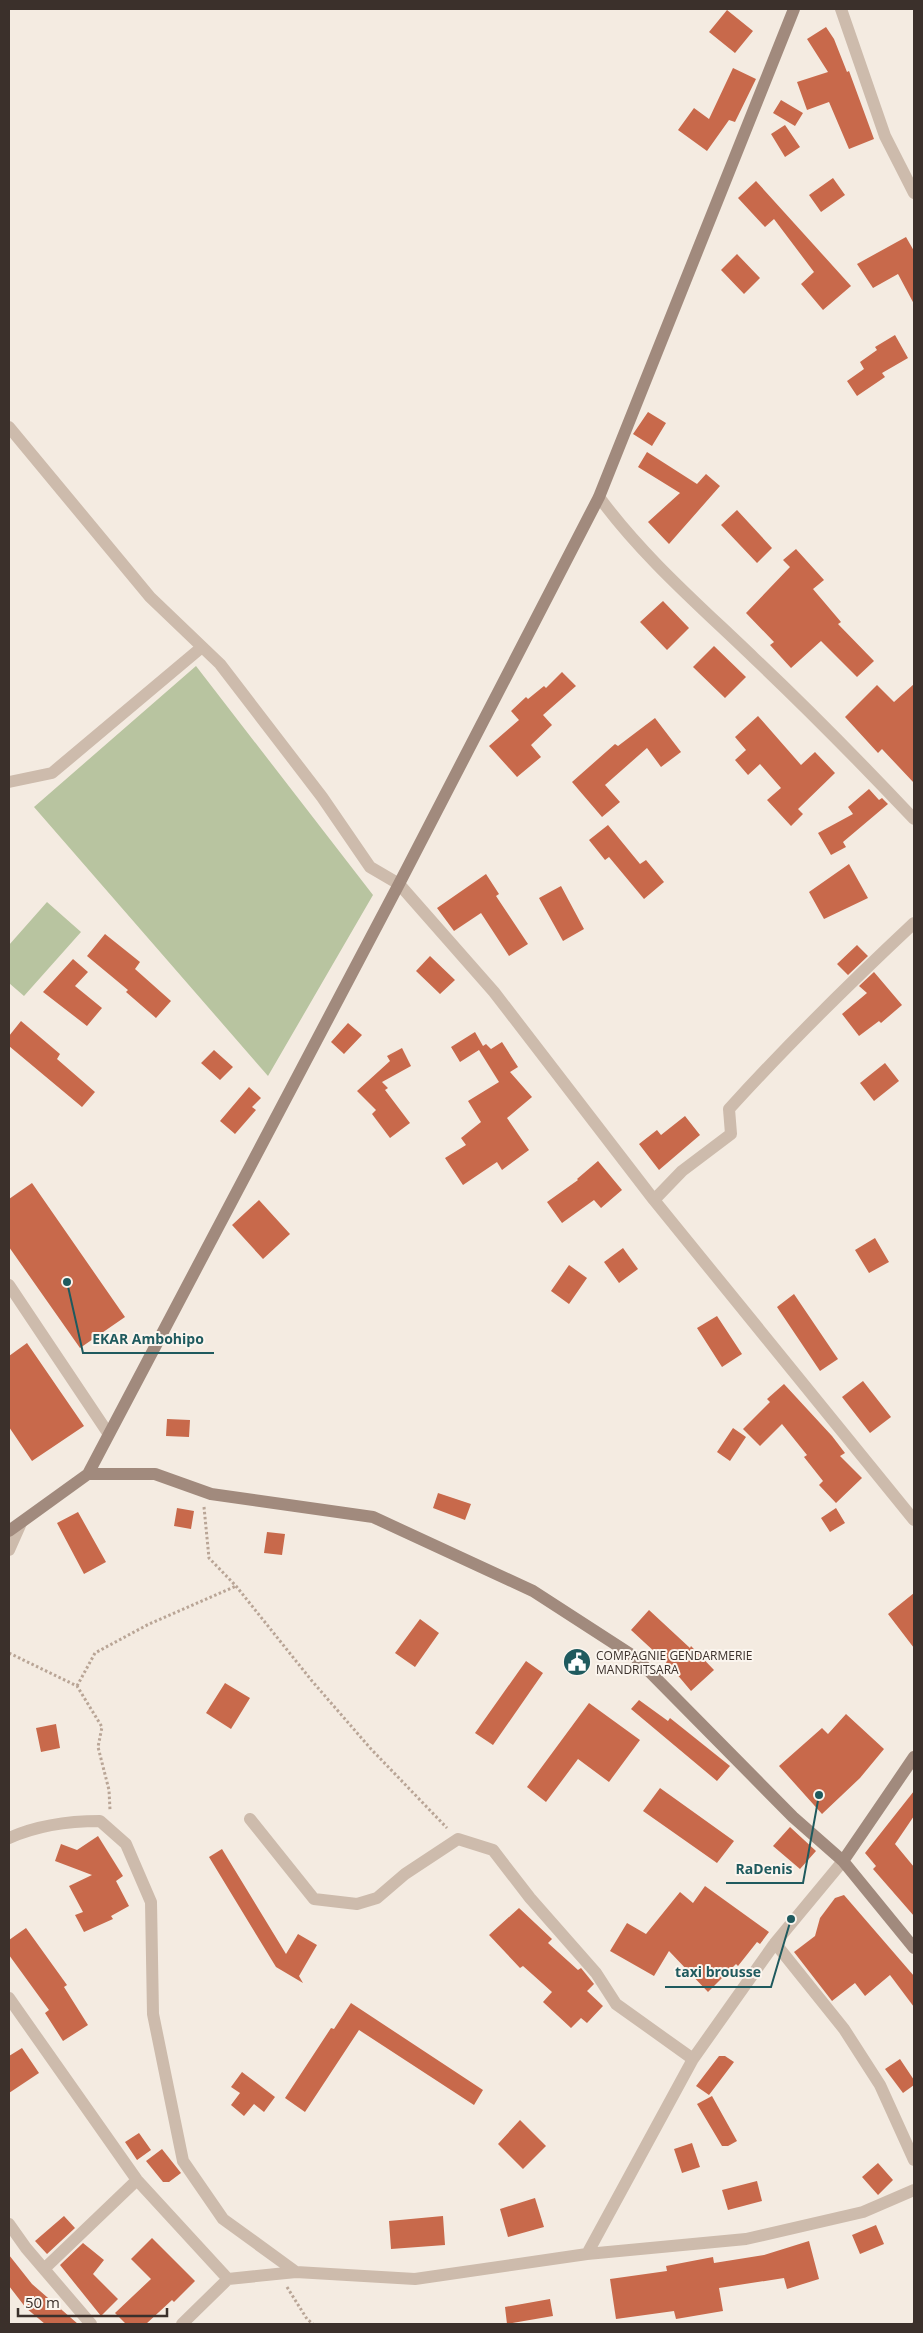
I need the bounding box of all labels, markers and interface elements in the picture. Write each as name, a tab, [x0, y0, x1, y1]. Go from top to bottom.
callout: EKAR Ambohipo	[83, 1324, 214, 1353]
text: EKAR Ambohipo	[92, 1329, 204, 1348]
public building icon: COMPAGNIE GENDARMERIE MANDRITSARA	[562, 1647, 592, 1677]
place label: COMPAGNIE GENDARMERIE MANDRITSARA	[596, 1647, 752, 1678]
callout: RaDenis	[726, 1854, 803, 1883]
text: RaDenis	[736, 1859, 792, 1878]
callout: taxi brousse	[665, 1958, 771, 1987]
text: taxi brousse	[675, 1962, 761, 1981]
scale bar	[18, 2286, 166, 2318]
text: 50 m	[25, 2292, 60, 2312]

